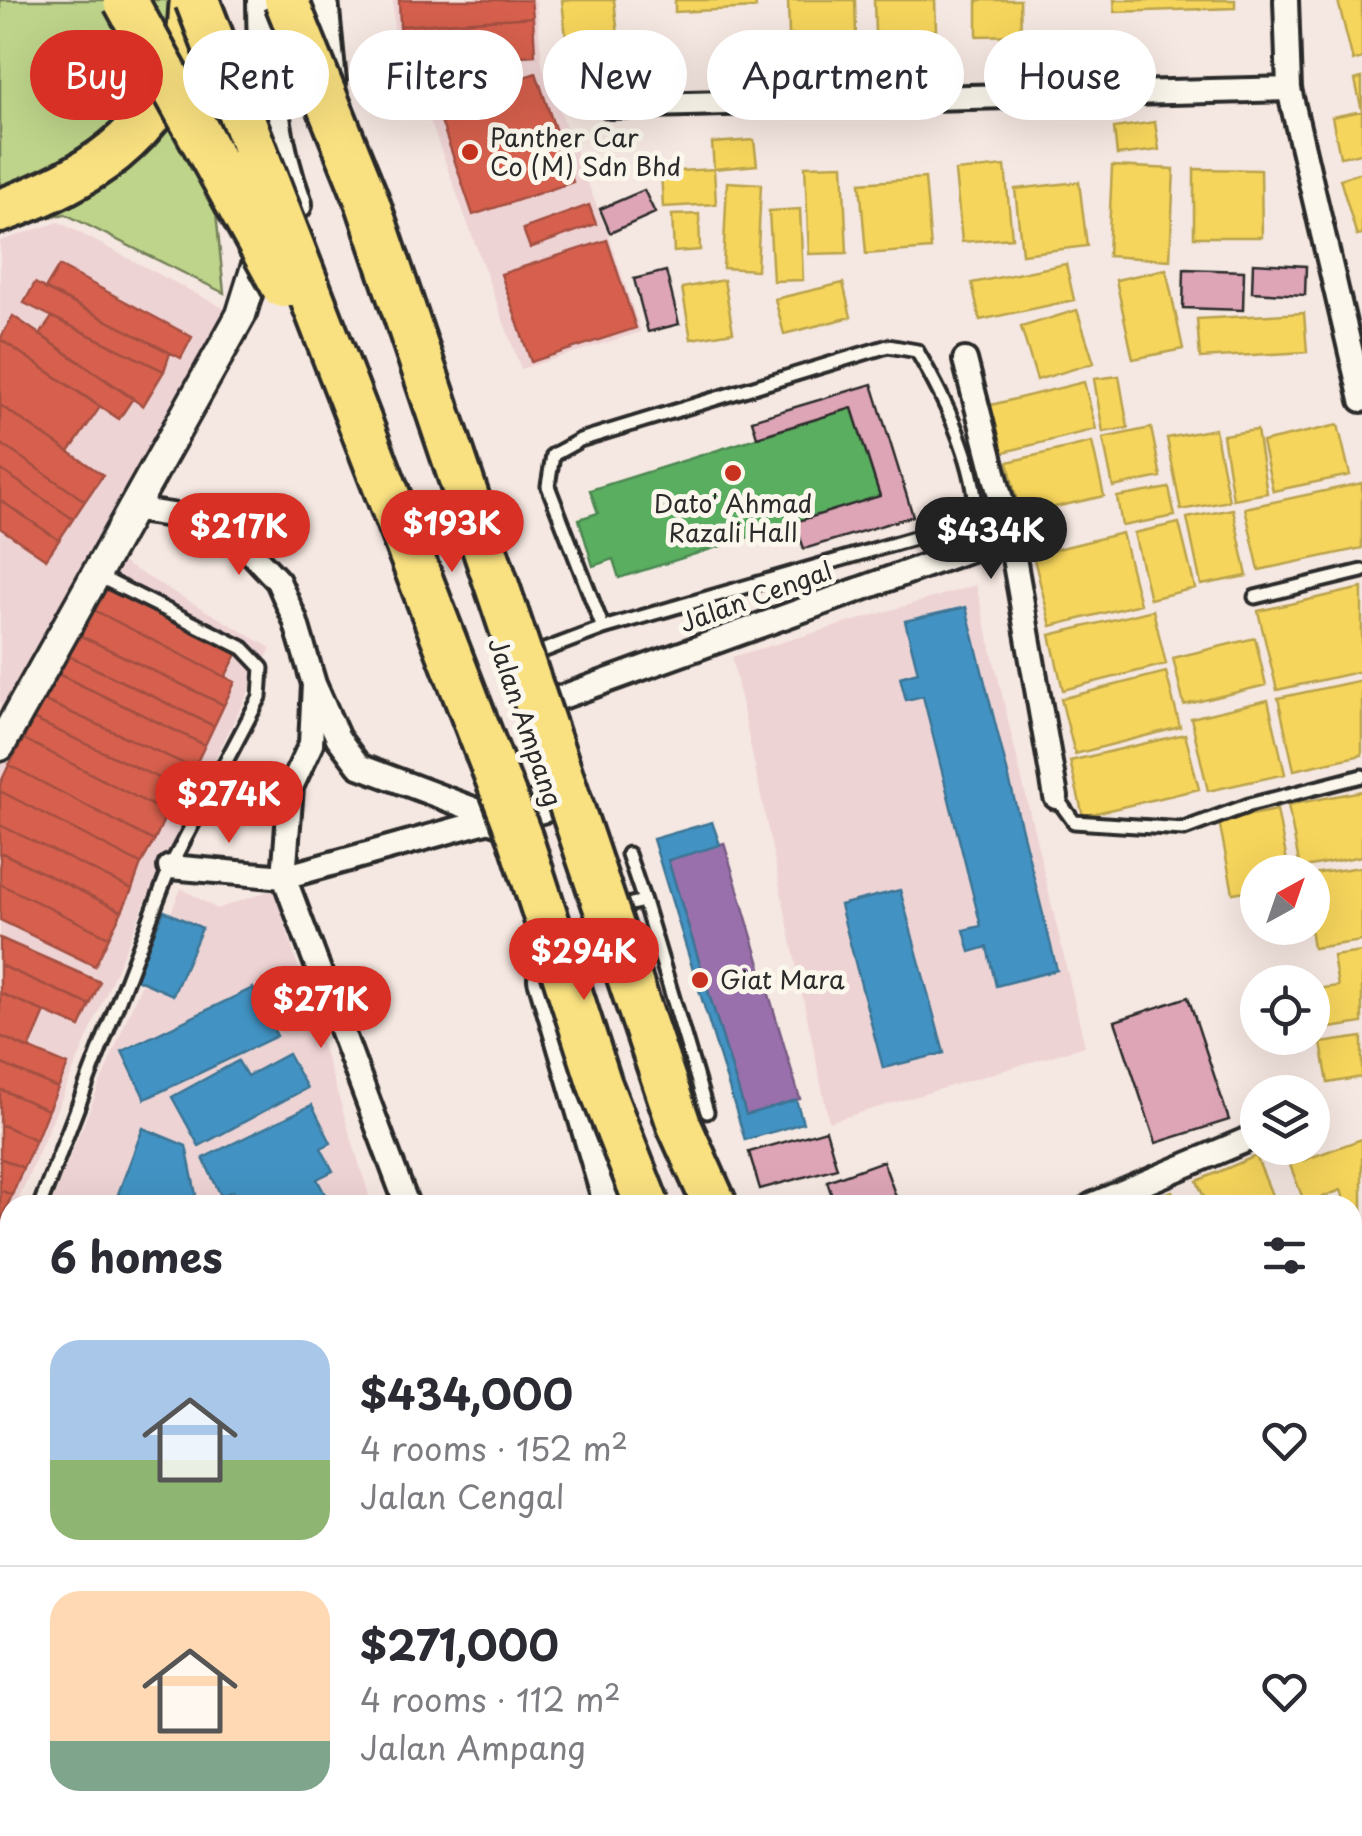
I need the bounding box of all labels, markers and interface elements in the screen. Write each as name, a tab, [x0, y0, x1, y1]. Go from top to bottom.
chip: Buy	[30, 30, 163, 120]
chip: Rent	[183, 30, 329, 120]
chip: Filters	[349, 30, 523, 120]
chip: New	[543, 30, 687, 120]
chip: Apartment	[707, 30, 964, 120]
chip: House	[984, 30, 1156, 120]
place label: Panther Car Co (M) Sdn Bhd	[490, 118, 681, 185]
marker: Panther Car Co (M) Sdn Bhd	[459, 141, 481, 163]
marker: Dato' Ahmad Razali Hall	[722, 462, 744, 484]
place label: Dato' Ahmad Razali Hall	[654, 484, 812, 551]
pin: $193K	[382, 490, 522, 575]
pin: $217K	[169, 493, 309, 578]
pin: $434K	[921, 497, 1061, 582]
text: $193K	[403, 498, 501, 546]
text: $217K	[190, 501, 288, 549]
text: $434K	[937, 505, 1045, 553]
street label: Jalan Cengal	[674, 551, 837, 641]
street label: Jalan Ampang	[479, 632, 573, 811]
pin: $274K	[159, 761, 299, 846]
text: $274K	[177, 769, 281, 817]
north arrow	[1240, 855, 1330, 945]
map controls	[1240, 855, 1330, 1165]
pin: $294K	[514, 918, 654, 1003]
text: $294K	[531, 926, 637, 974]
place label: Giat Mara	[720, 960, 845, 998]
button: locate	[1240, 965, 1330, 1055]
pin: $271K	[251, 966, 391, 1051]
marker: Giat Mara	[689, 969, 711, 991]
text: $271K	[273, 974, 369, 1022]
button: layers	[1240, 1075, 1330, 1165]
text: 6 homes	[50, 1224, 223, 1287]
icon: filters	[1257, 1228, 1312, 1283]
text: $434,000	[360, 1361, 573, 1424]
icon: home	[130, 1380, 250, 1500]
icon: heart	[1257, 1413, 1312, 1468]
text: 4 rooms · 152 m²	[360, 1424, 628, 1472]
text: Jalan Cengal	[360, 1472, 564, 1520]
text: $271,000	[360, 1612, 559, 1675]
icon: home	[130, 1631, 250, 1751]
icon: heart	[1257, 1664, 1312, 1719]
text: 4 rooms · 112 m²	[360, 1675, 621, 1723]
text: Jalan Ampang	[360, 1723, 586, 1771]

